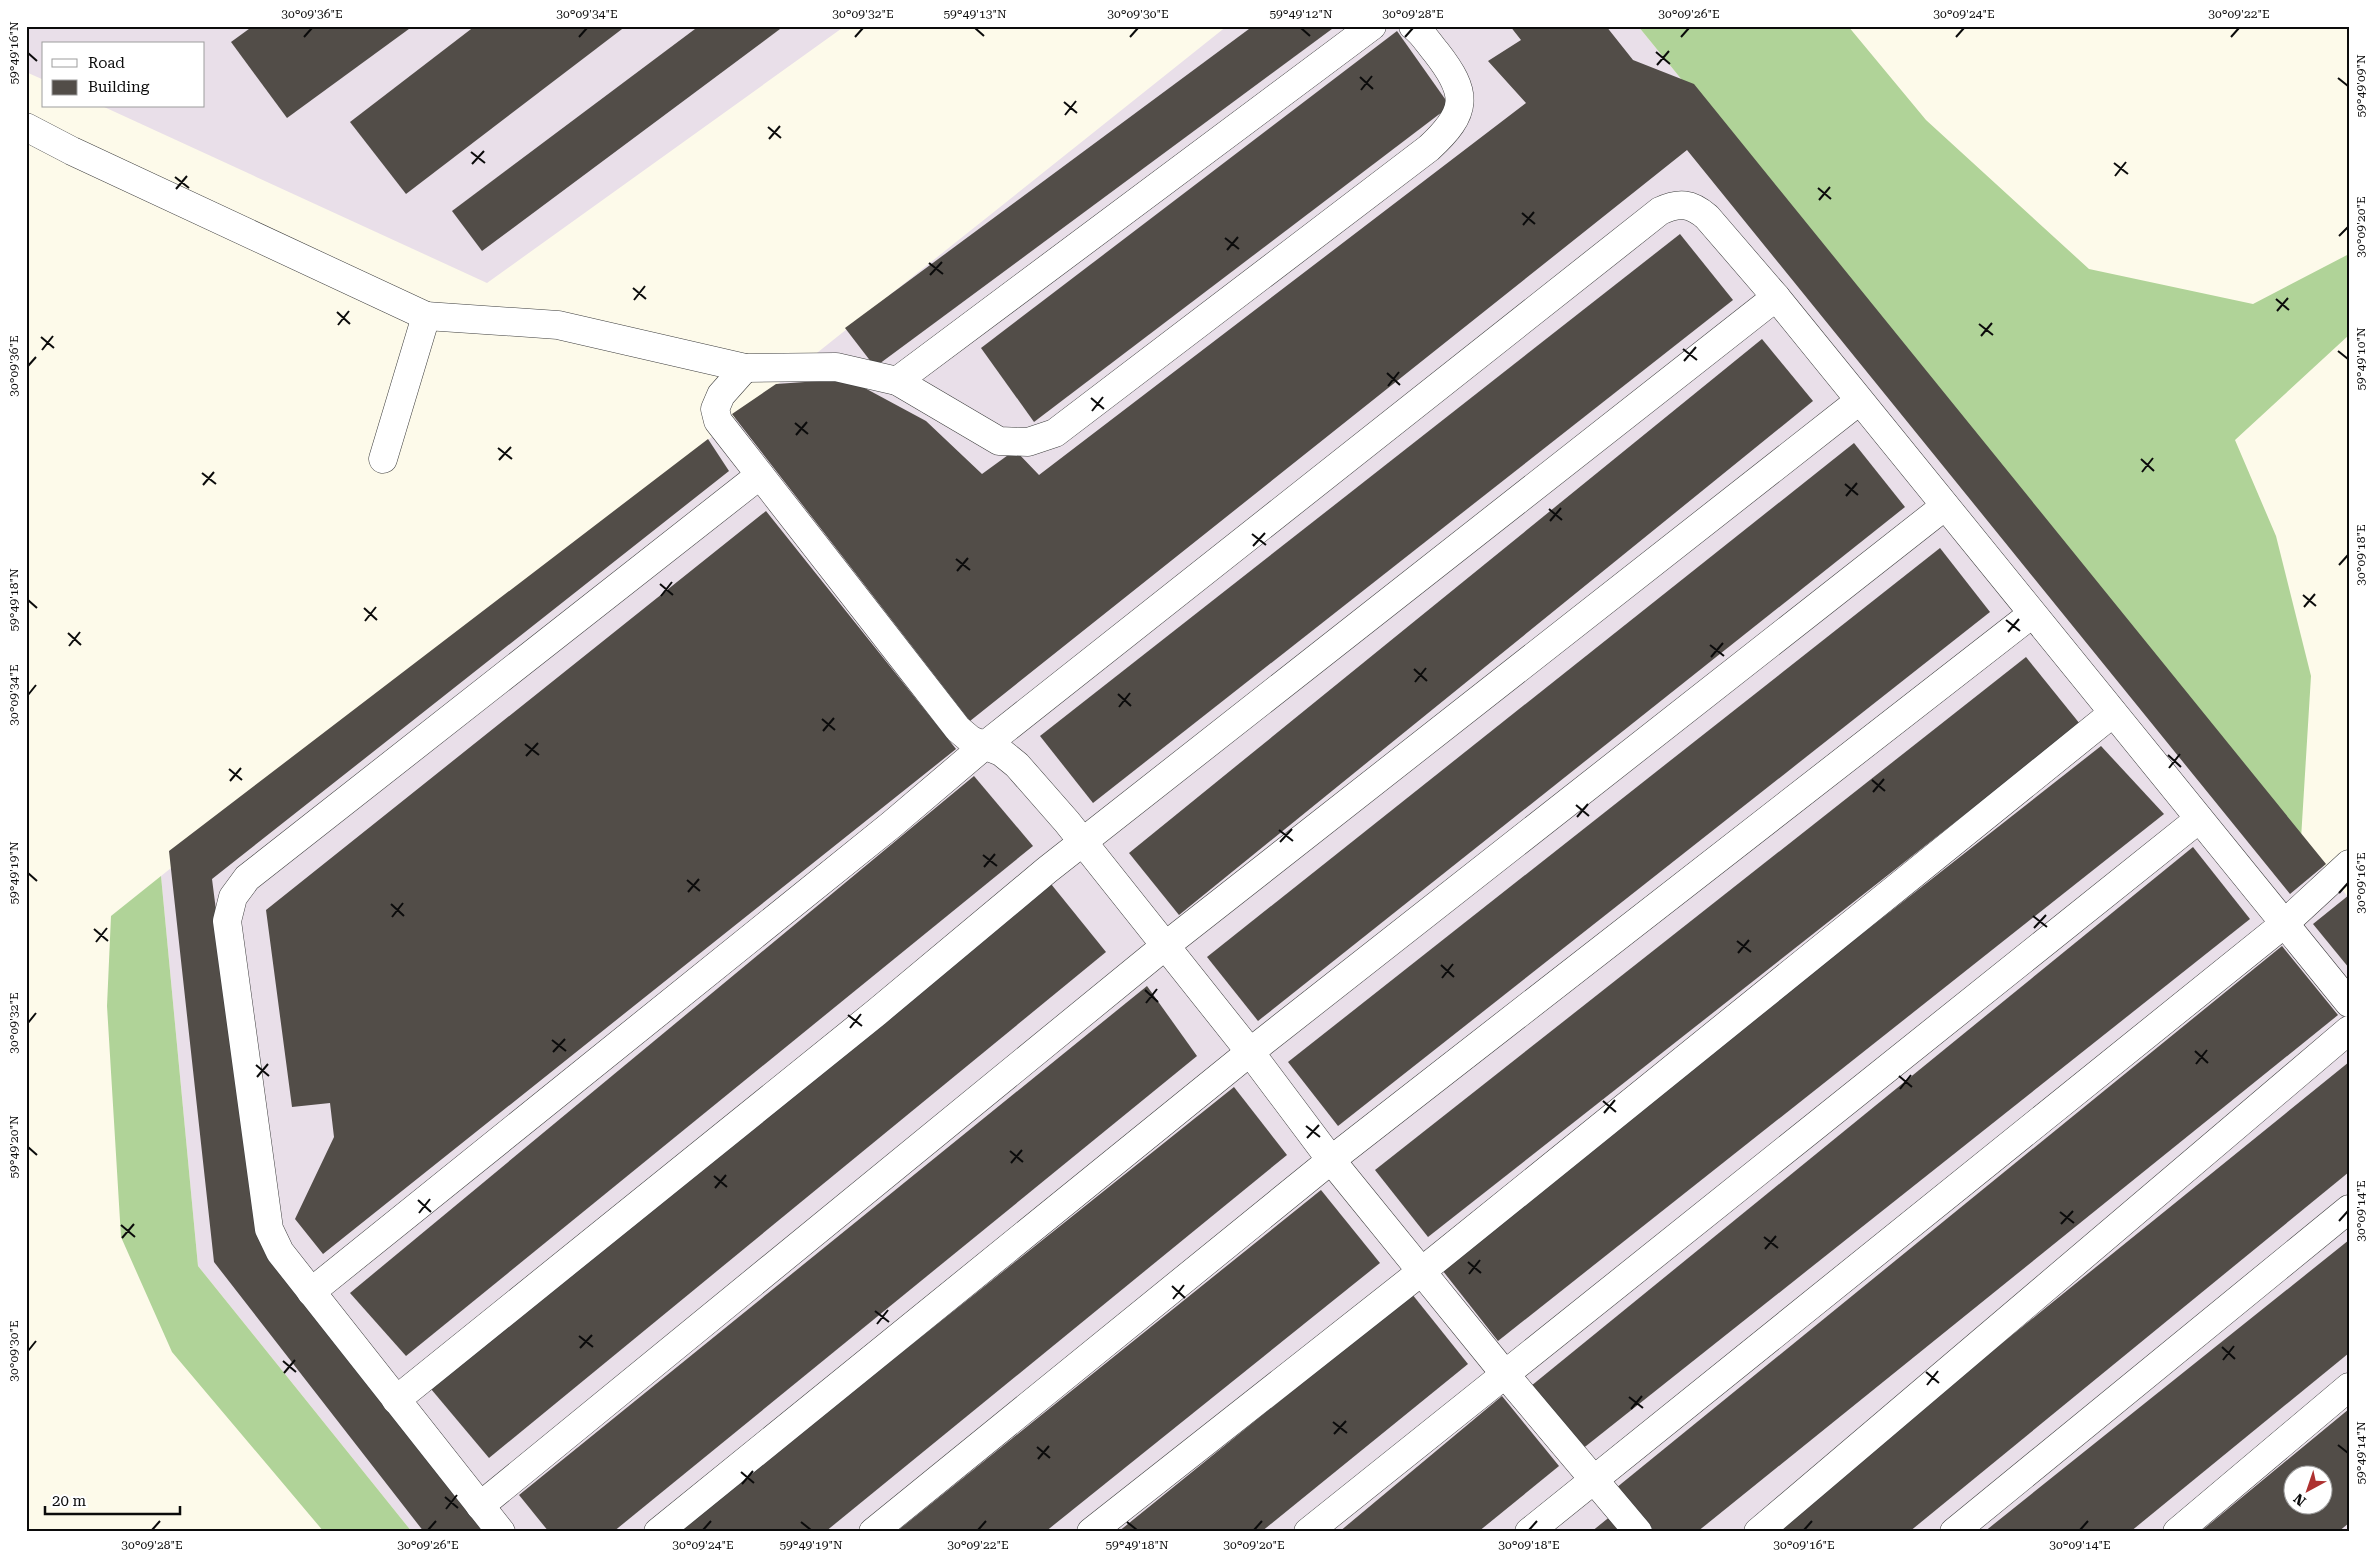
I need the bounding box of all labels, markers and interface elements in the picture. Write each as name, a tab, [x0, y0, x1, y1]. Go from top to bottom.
text: 30°09'36"E	[281, 7, 343, 21]
text: 30°09'34"E	[556, 7, 618, 21]
text: 30°09'32"E	[832, 7, 894, 21]
text: 59°49'13"N	[943, 7, 1007, 21]
text: 30°09'30"E	[1107, 7, 1169, 21]
text: 59°49'12"N	[1269, 7, 1333, 21]
text: 30°09'28"E	[1382, 7, 1444, 21]
text: 30°09'26"E	[1658, 7, 1720, 21]
text: 30°09'24"E	[1933, 7, 1995, 21]
text: 30°09'22"E	[2208, 7, 2270, 21]
text: 59°49'16"N	[7, 21, 21, 85]
legend	[42, 42, 205, 108]
text: Road	[88, 54, 125, 72]
text: 59°49'09"N	[2354, 54, 2368, 118]
text: Building	[88, 78, 150, 96]
text: 30°09'20"E	[2354, 196, 2368, 258]
text: 59°49'10"N	[2354, 327, 2368, 391]
text: 30°09'36"E	[7, 335, 21, 397]
text: 30°09'18"E	[2354, 524, 2368, 586]
text: 59°49'18"N	[7, 568, 21, 632]
text: 30°09'34"E	[7, 664, 21, 726]
text: 59°49'19"N	[7, 841, 21, 905]
text: 30°09'16"E	[2354, 852, 2368, 914]
text: 30°09'32"E	[7, 992, 21, 1054]
text: 59°49'20"N	[7, 1115, 21, 1179]
text: 30°09'14"E	[2354, 1180, 2368, 1242]
text: 30°09'30"E	[7, 1320, 21, 1382]
text: 59°49'14"N	[2354, 1421, 2368, 1485]
north arrow	[2282, 1466, 2332, 1516]
scale bar	[45, 1483, 180, 1515]
text: N	[2290, 1490, 2309, 1510]
text: 20 m	[52, 1492, 87, 1510]
text: 30°09'28"E	[121, 1538, 183, 1552]
text: 30°09'26"E	[397, 1538, 459, 1552]
text: 30°09'24"E	[672, 1538, 734, 1552]
text: 59°49'19"N	[779, 1538, 843, 1552]
text: 30°09'22"E	[947, 1538, 1009, 1552]
text: 59°49'18"N	[1105, 1538, 1169, 1552]
text: 30°09'20"E	[1223, 1538, 1285, 1552]
text: 30°09'18"E	[1498, 1538, 1560, 1552]
text: 30°09'16"E	[1773, 1538, 1835, 1552]
text: 30°09'14"E	[2049, 1538, 2111, 1552]

